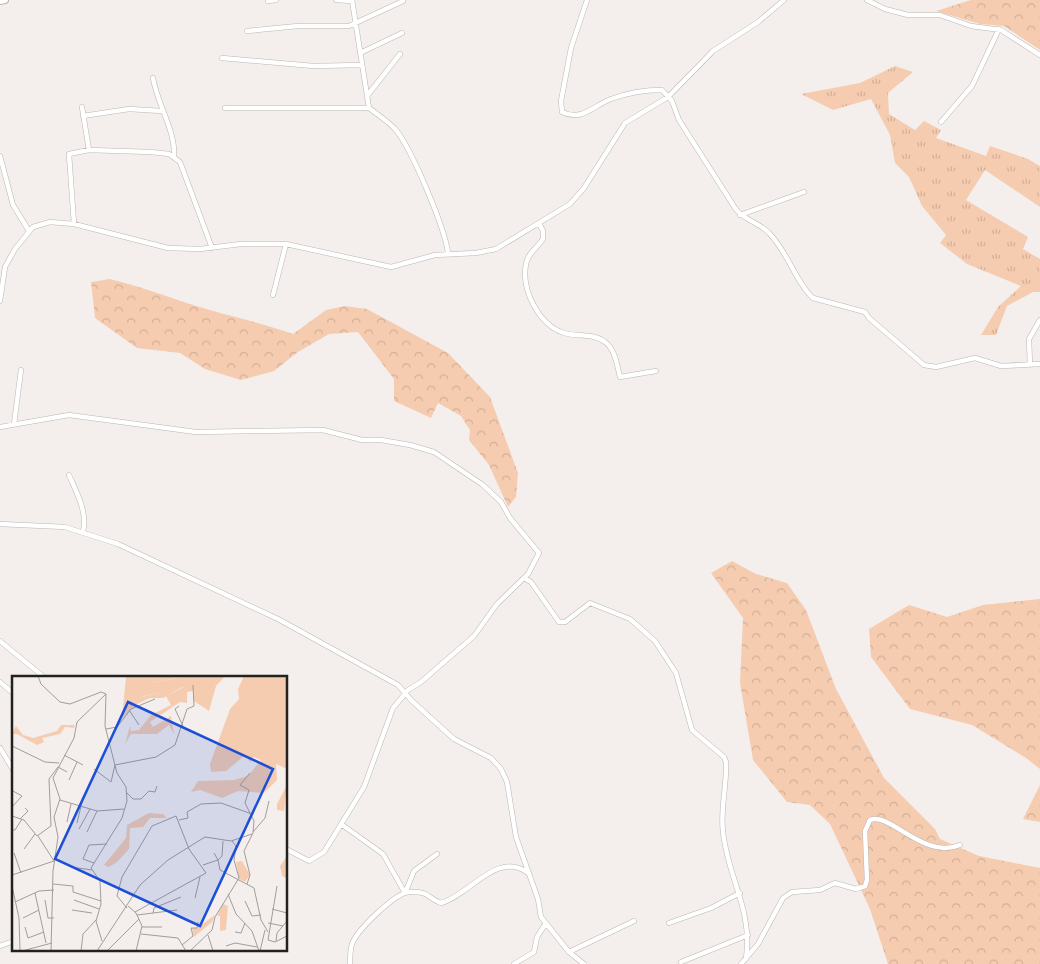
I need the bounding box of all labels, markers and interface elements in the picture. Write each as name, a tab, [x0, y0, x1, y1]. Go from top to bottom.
inset map	[12, 676, 288, 952]

